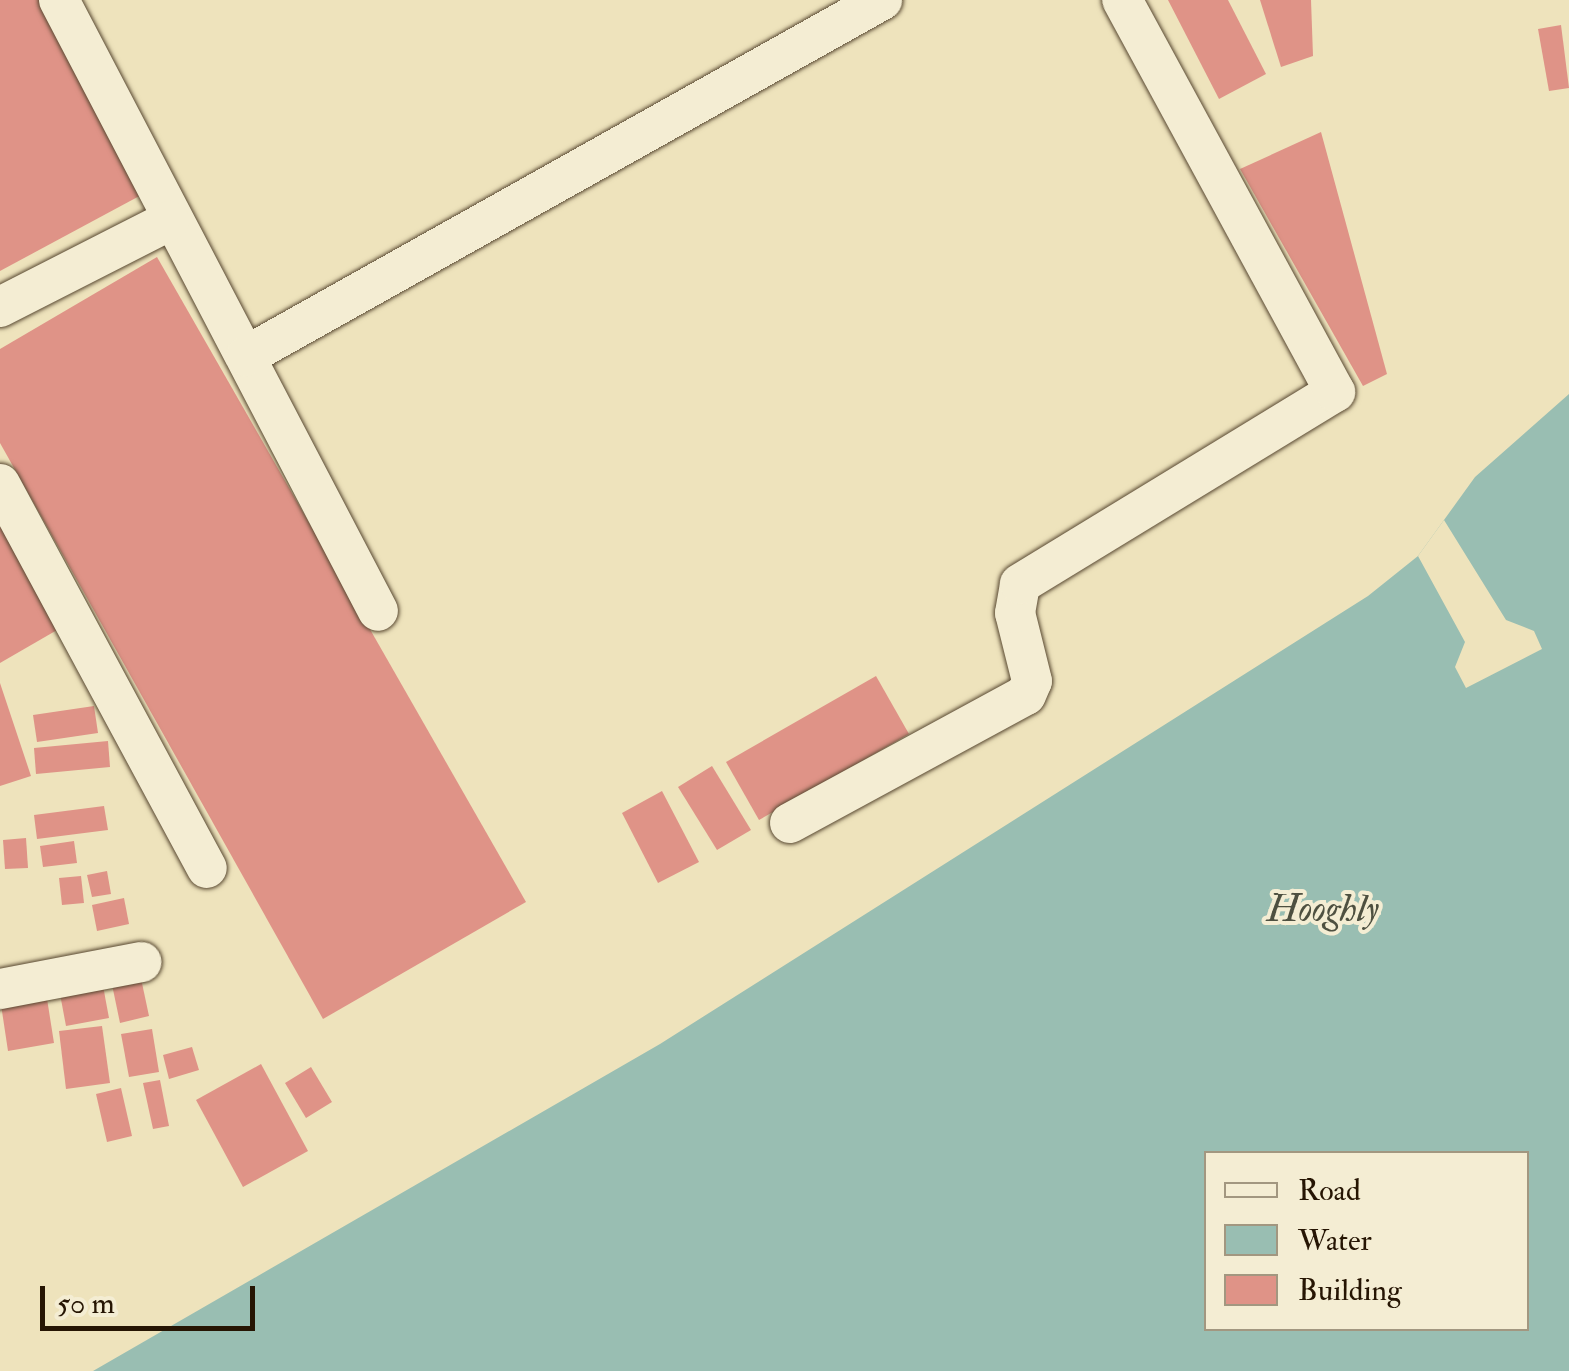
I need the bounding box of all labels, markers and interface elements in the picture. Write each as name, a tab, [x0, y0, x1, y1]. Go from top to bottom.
water label: Hooghly	[1267, 887, 1379, 933]
legend	[1204, 1151, 1529, 1331]
text: Road	[1298, 1172, 1361, 1209]
text: Water	[1298, 1222, 1372, 1259]
scale bar	[45, 1266, 260, 1328]
text: Building	[1298, 1272, 1402, 1309]
text: 50 m	[57, 1285, 115, 1322]

